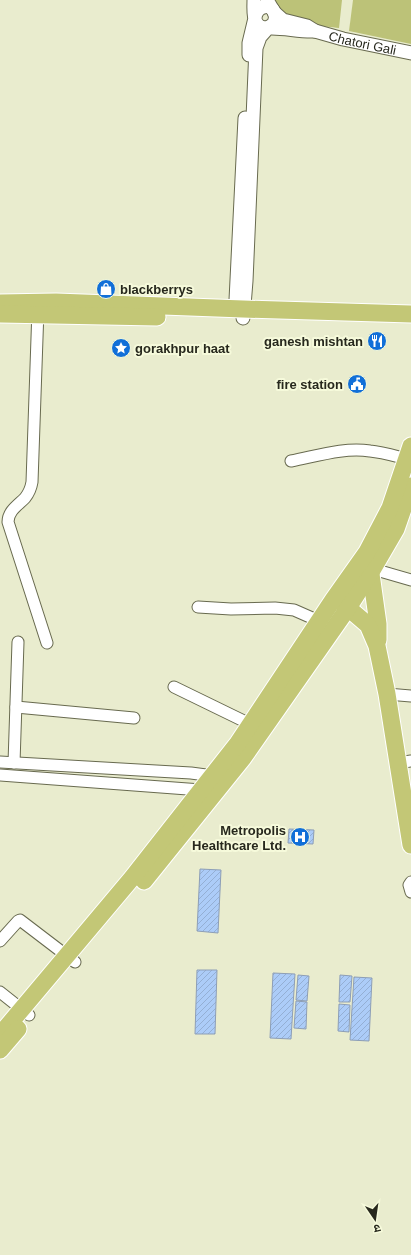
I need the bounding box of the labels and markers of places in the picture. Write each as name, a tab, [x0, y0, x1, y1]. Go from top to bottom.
shop icon: blackberrys	[95, 278, 117, 300]
place label: blackberrys	[120, 282, 193, 297]
restaurant icon: ganesh mishtan	[366, 330, 388, 352]
place label: ganesh mishtan	[264, 334, 363, 349]
place icon: gorakhpur haat	[110, 337, 132, 359]
place label: gorakhpur haat	[135, 341, 230, 356]
public building icon: fire station	[346, 373, 368, 395]
place label: fire station	[277, 377, 343, 392]
place label: Metropolis Healthcare Ltd.	[192, 823, 286, 853]
hospital icon: Metropolis Healthcare Ltd.	[289, 826, 311, 848]

